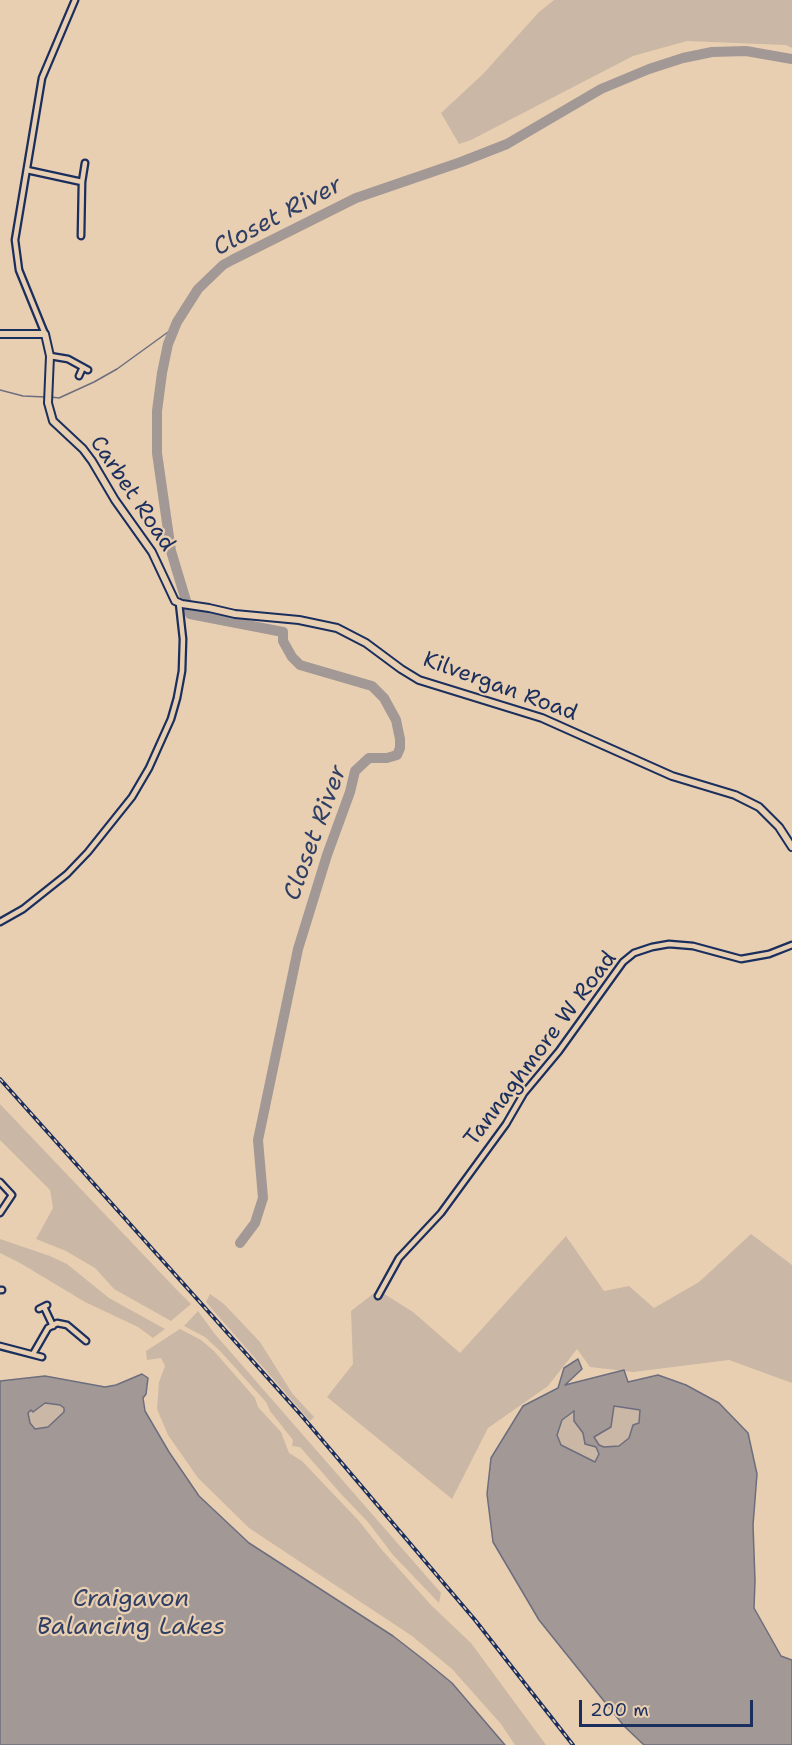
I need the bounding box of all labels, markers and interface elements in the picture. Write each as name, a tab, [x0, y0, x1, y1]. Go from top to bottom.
water label: Closet River	[209, 171, 347, 263]
street label: Carbet Road	[84, 431, 180, 557]
street label: Kilvergan Road	[419, 647, 581, 727]
water label: Closet River	[278, 761, 354, 905]
street label: Tannaghmore W Road	[459, 947, 623, 1151]
water label: Craigavon Balancing Lakes	[37, 1586, 225, 1642]
scale bar	[582, 1688, 756, 1726]
text: 200 m	[590, 1698, 649, 1722]

